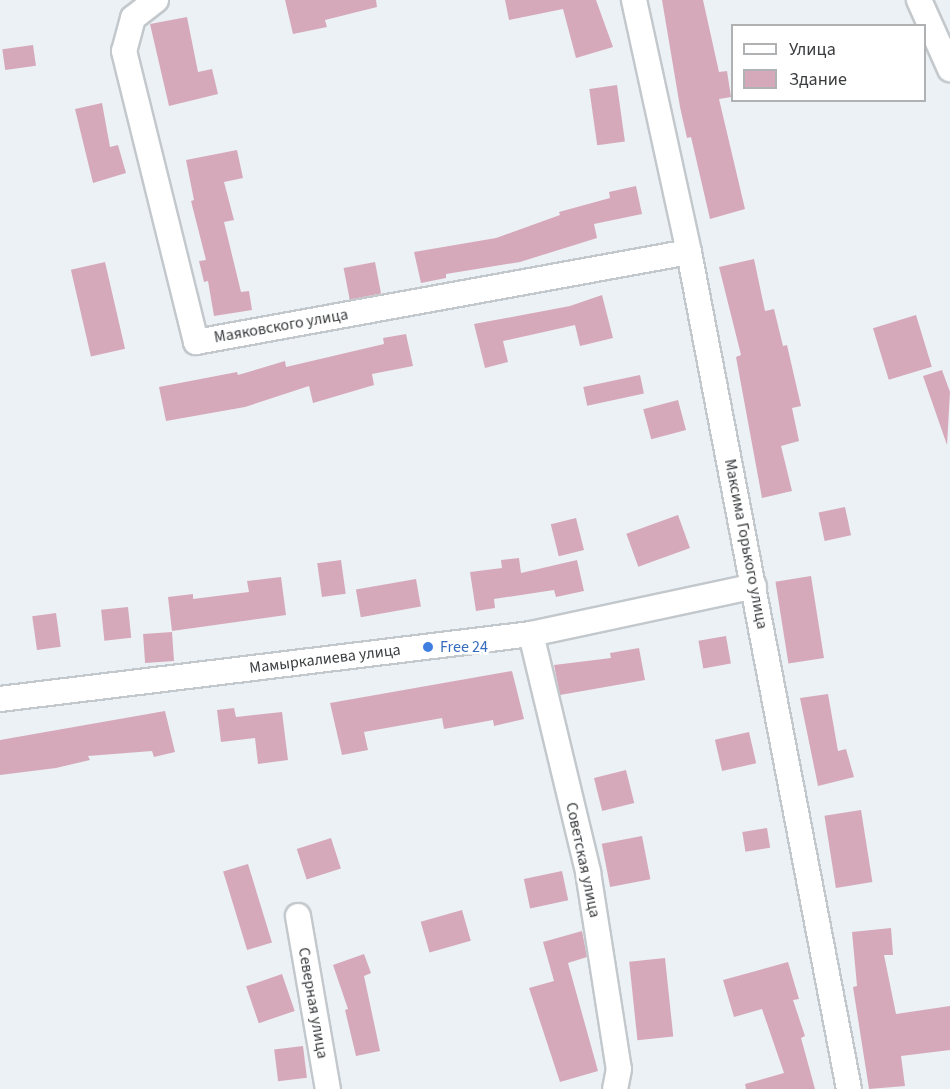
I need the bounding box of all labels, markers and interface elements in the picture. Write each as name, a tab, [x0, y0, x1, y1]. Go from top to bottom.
legend	[731, 24, 926, 102]
text: Улица	[789, 37, 836, 62]
text: Здание	[789, 67, 847, 92]
street label: Маяковского улица	[213, 305, 349, 347]
street label: Максима Горького улица	[720, 457, 772, 631]
place label: Free 24	[440, 637, 488, 657]
street label: Мамыркалиева улица	[248, 640, 402, 678]
marker: Free 24	[421, 640, 435, 654]
street label: Советская улица	[561, 801, 605, 919]
street label: Северная улица	[294, 946, 332, 1060]

